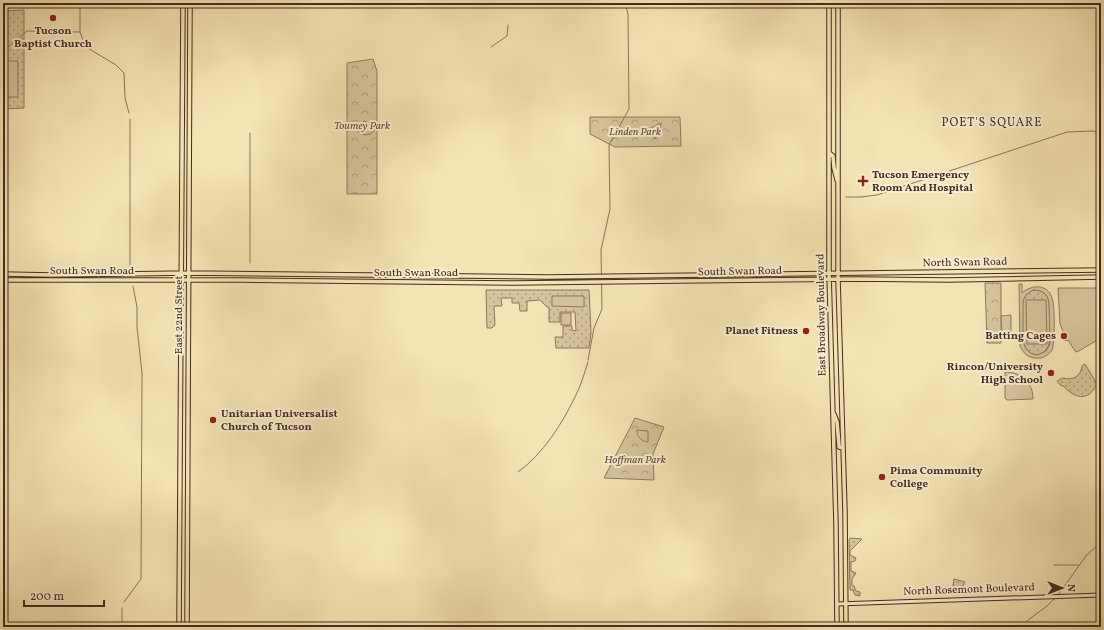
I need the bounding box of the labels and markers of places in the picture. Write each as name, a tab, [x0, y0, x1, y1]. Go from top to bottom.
marker: Tucson Baptist Church	[48, 13, 58, 23]
place label: Tucson Baptist Church	[14, 24, 92, 52]
place label: Tucson Emergency Room And Hospital	[872, 168, 973, 196]
marker: Tucson Emergency Room And Hospital	[857, 175, 869, 187]
place label: Planet Fitness	[725, 324, 798, 339]
marker: Planet Fitness	[801, 326, 811, 336]
place label: Batting Cages	[985, 329, 1056, 344]
marker: Batting Cages	[1059, 331, 1069, 341]
place label: Rincon/University High School	[947, 360, 1044, 388]
marker: Rincon/University High School	[1046, 368, 1056, 378]
place label: Unitarian Universalist Church of Tucson	[221, 407, 338, 435]
marker: Unitarian Universalist Church of Tucson	[208, 415, 218, 425]
place label: Pima Community College	[890, 464, 983, 492]
marker: Pima Community College	[877, 472, 887, 482]

